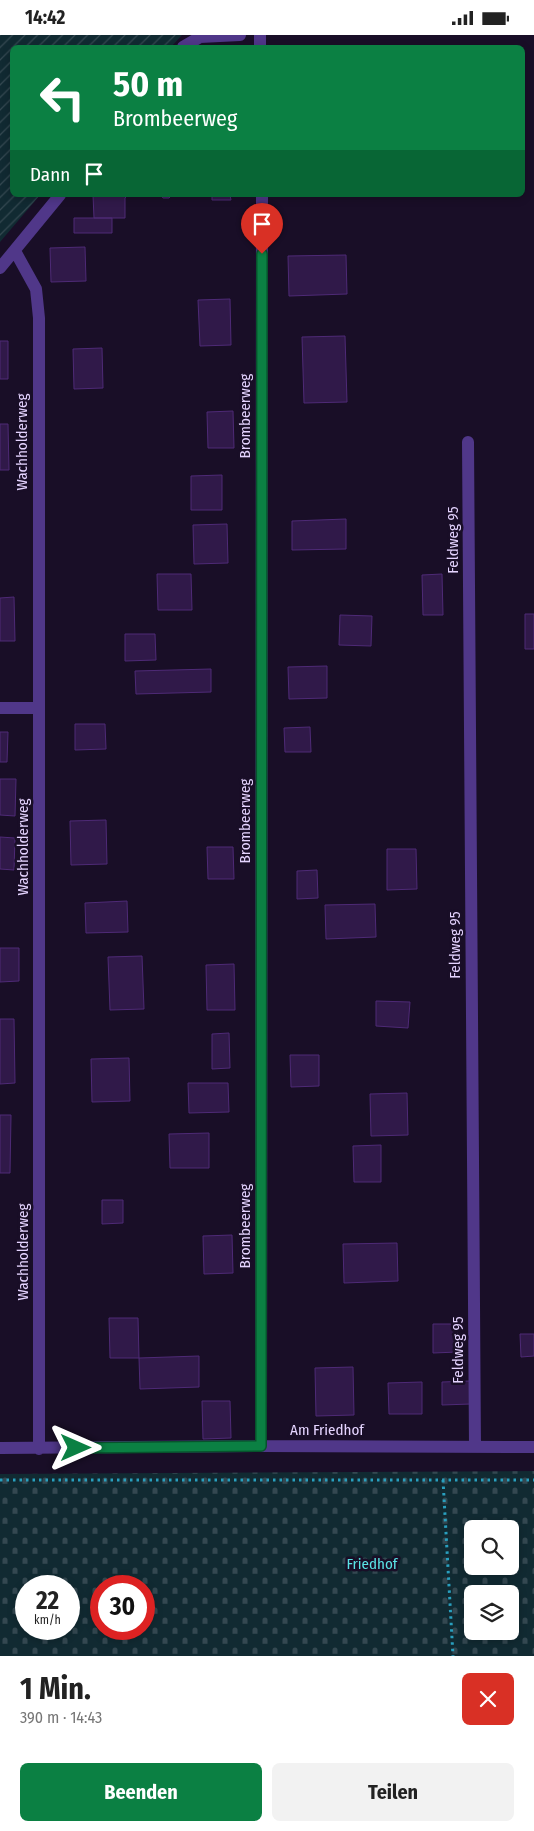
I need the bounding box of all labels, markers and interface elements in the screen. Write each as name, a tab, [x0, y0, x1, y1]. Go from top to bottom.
text: 14:42	[25, 6, 65, 29]
text: 50 m	[113, 63, 183, 105]
icon: left	[30, 65, 95, 130]
text: Brombeerweg	[113, 105, 237, 132]
icon: arrive	[80, 160, 108, 188]
text: Dann	[30, 163, 70, 186]
pin	[241, 203, 283, 254]
icon: arrive	[248, 210, 276, 238]
street label: Brombeerweg	[236, 374, 254, 458]
street label: Wachholderweg	[13, 393, 31, 491]
street label: Feldweg 95	[444, 506, 462, 574]
street label: Brombeerweg	[236, 779, 254, 863]
street label: Wachholderweg	[14, 798, 32, 896]
street label: Feldweg 95	[446, 911, 464, 979]
street label: Brombeerweg	[236, 1184, 254, 1268]
street label: Wachholderweg	[14, 1203, 32, 1301]
street label: Feldweg 95	[449, 1316, 467, 1384]
position arrow	[49, 1421, 101, 1473]
street label: Am Friedhof	[290, 1421, 365, 1439]
map controls	[464, 1520, 519, 1640]
button: search	[464, 1520, 519, 1575]
park label: Friedhof	[347, 1555, 399, 1573]
speed limit sign: 30	[90, 1575, 155, 1640]
button: layers	[464, 1585, 519, 1640]
text: 22	[36, 1586, 59, 1616]
text: km/h	[34, 1613, 61, 1627]
text: 1 Min.	[20, 1671, 91, 1707]
button: close	[462, 1673, 514, 1725]
text: 390 m · 14:43	[20, 1708, 102, 1727]
button: Beenden	[20, 1763, 262, 1821]
button: Teilen	[272, 1763, 514, 1821]

